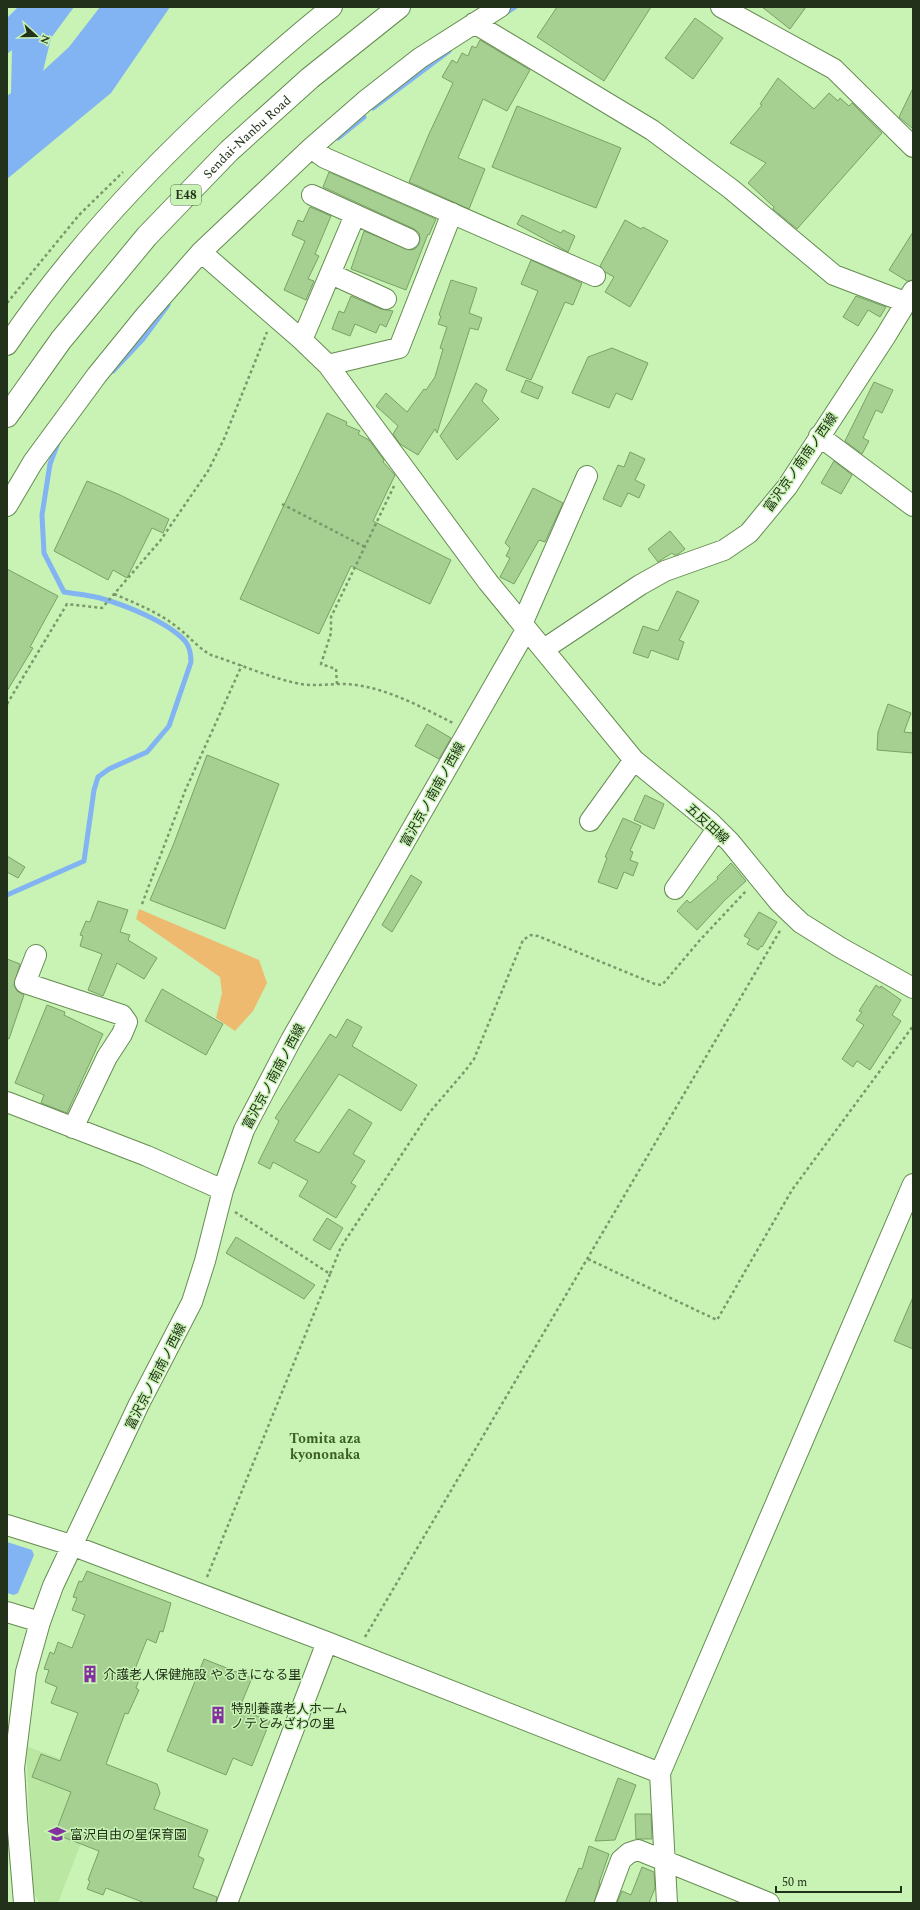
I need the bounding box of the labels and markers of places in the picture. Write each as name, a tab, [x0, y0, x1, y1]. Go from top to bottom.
building icon: 介護老人保健施設 やるきになる里	[80, 1664, 100, 1684]
place label: 介護老人保健施設 やるきになる里	[103, 1665, 301, 1685]
place label: 特別養護老人ホーム ノテとみざわの里	[231, 1699, 348, 1734]
building icon: 特別養護老人ホーム ノテとみざわの里	[208, 1705, 228, 1725]
school or university icon: 富沢自由の星保育園	[47, 1824, 67, 1844]
place label: 富沢自由の星保育園	[70, 1825, 187, 1845]

